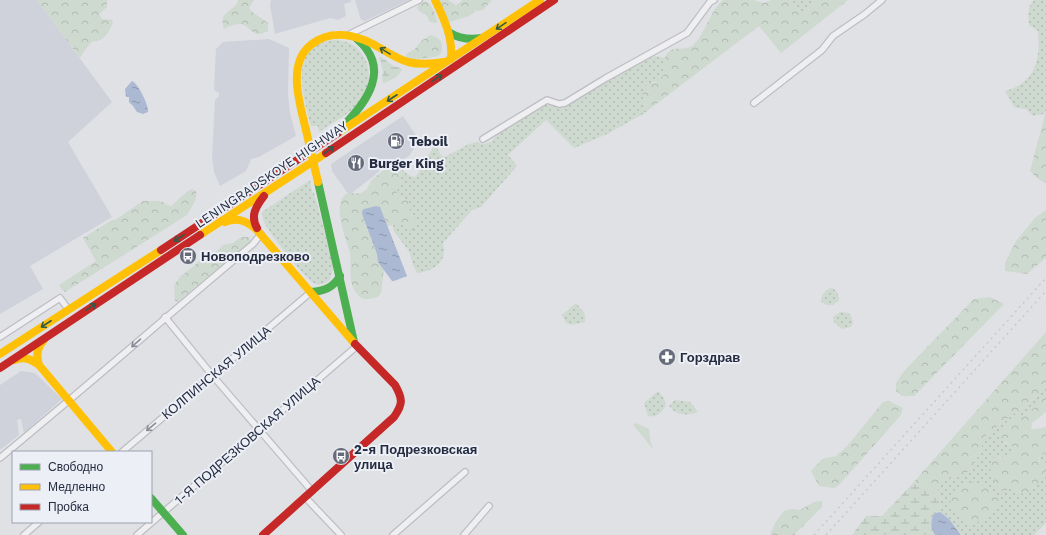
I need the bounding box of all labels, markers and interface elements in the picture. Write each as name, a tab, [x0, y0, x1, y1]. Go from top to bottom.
one-way arrow	[496, 22, 507, 30]
one-way arrow	[380, 47, 391, 55]
one-way arrow	[431, 74, 442, 82]
one-way arrow	[387, 94, 398, 102]
street label: LENINGRADSKOYE HIGHWAY	[192, 117, 351, 231]
fuel station icon: Teboil	[386, 131, 406, 151]
place label: Teboil	[409, 134, 449, 149]
one-way arrow	[323, 146, 334, 154]
restaurant icon: Burger King	[346, 153, 366, 173]
place label: Burger King	[369, 156, 444, 171]
one-way arrow	[173, 235, 185, 243]
bus stop icon: Новоподрезково	[178, 246, 198, 266]
place label: Новоподрезково	[201, 249, 310, 264]
one-way arrow	[85, 303, 96, 311]
one-way arrow	[41, 320, 52, 328]
street label: КОЛПИНСКАЯ УЛИЦА	[159, 322, 274, 422]
one-way arrow	[131, 338, 141, 348]
pharmacy icon: Горздрав	[657, 347, 677, 367]
place label: Горздрав	[680, 350, 740, 365]
street label: 1-Я ПОДРЕЗКОВСКАЯ УЛИЦА	[172, 373, 323, 508]
one-way arrow	[145, 423, 156, 432]
place label: 2-я Подрезковская улица	[354, 442, 477, 472]
bus stop icon: 2-я Подрезковская улица	[331, 446, 351, 466]
legend	[12, 451, 152, 523]
text: Свободно	[48, 460, 103, 474]
text: Медленно	[48, 480, 105, 494]
text: Пробка	[48, 500, 89, 514]

